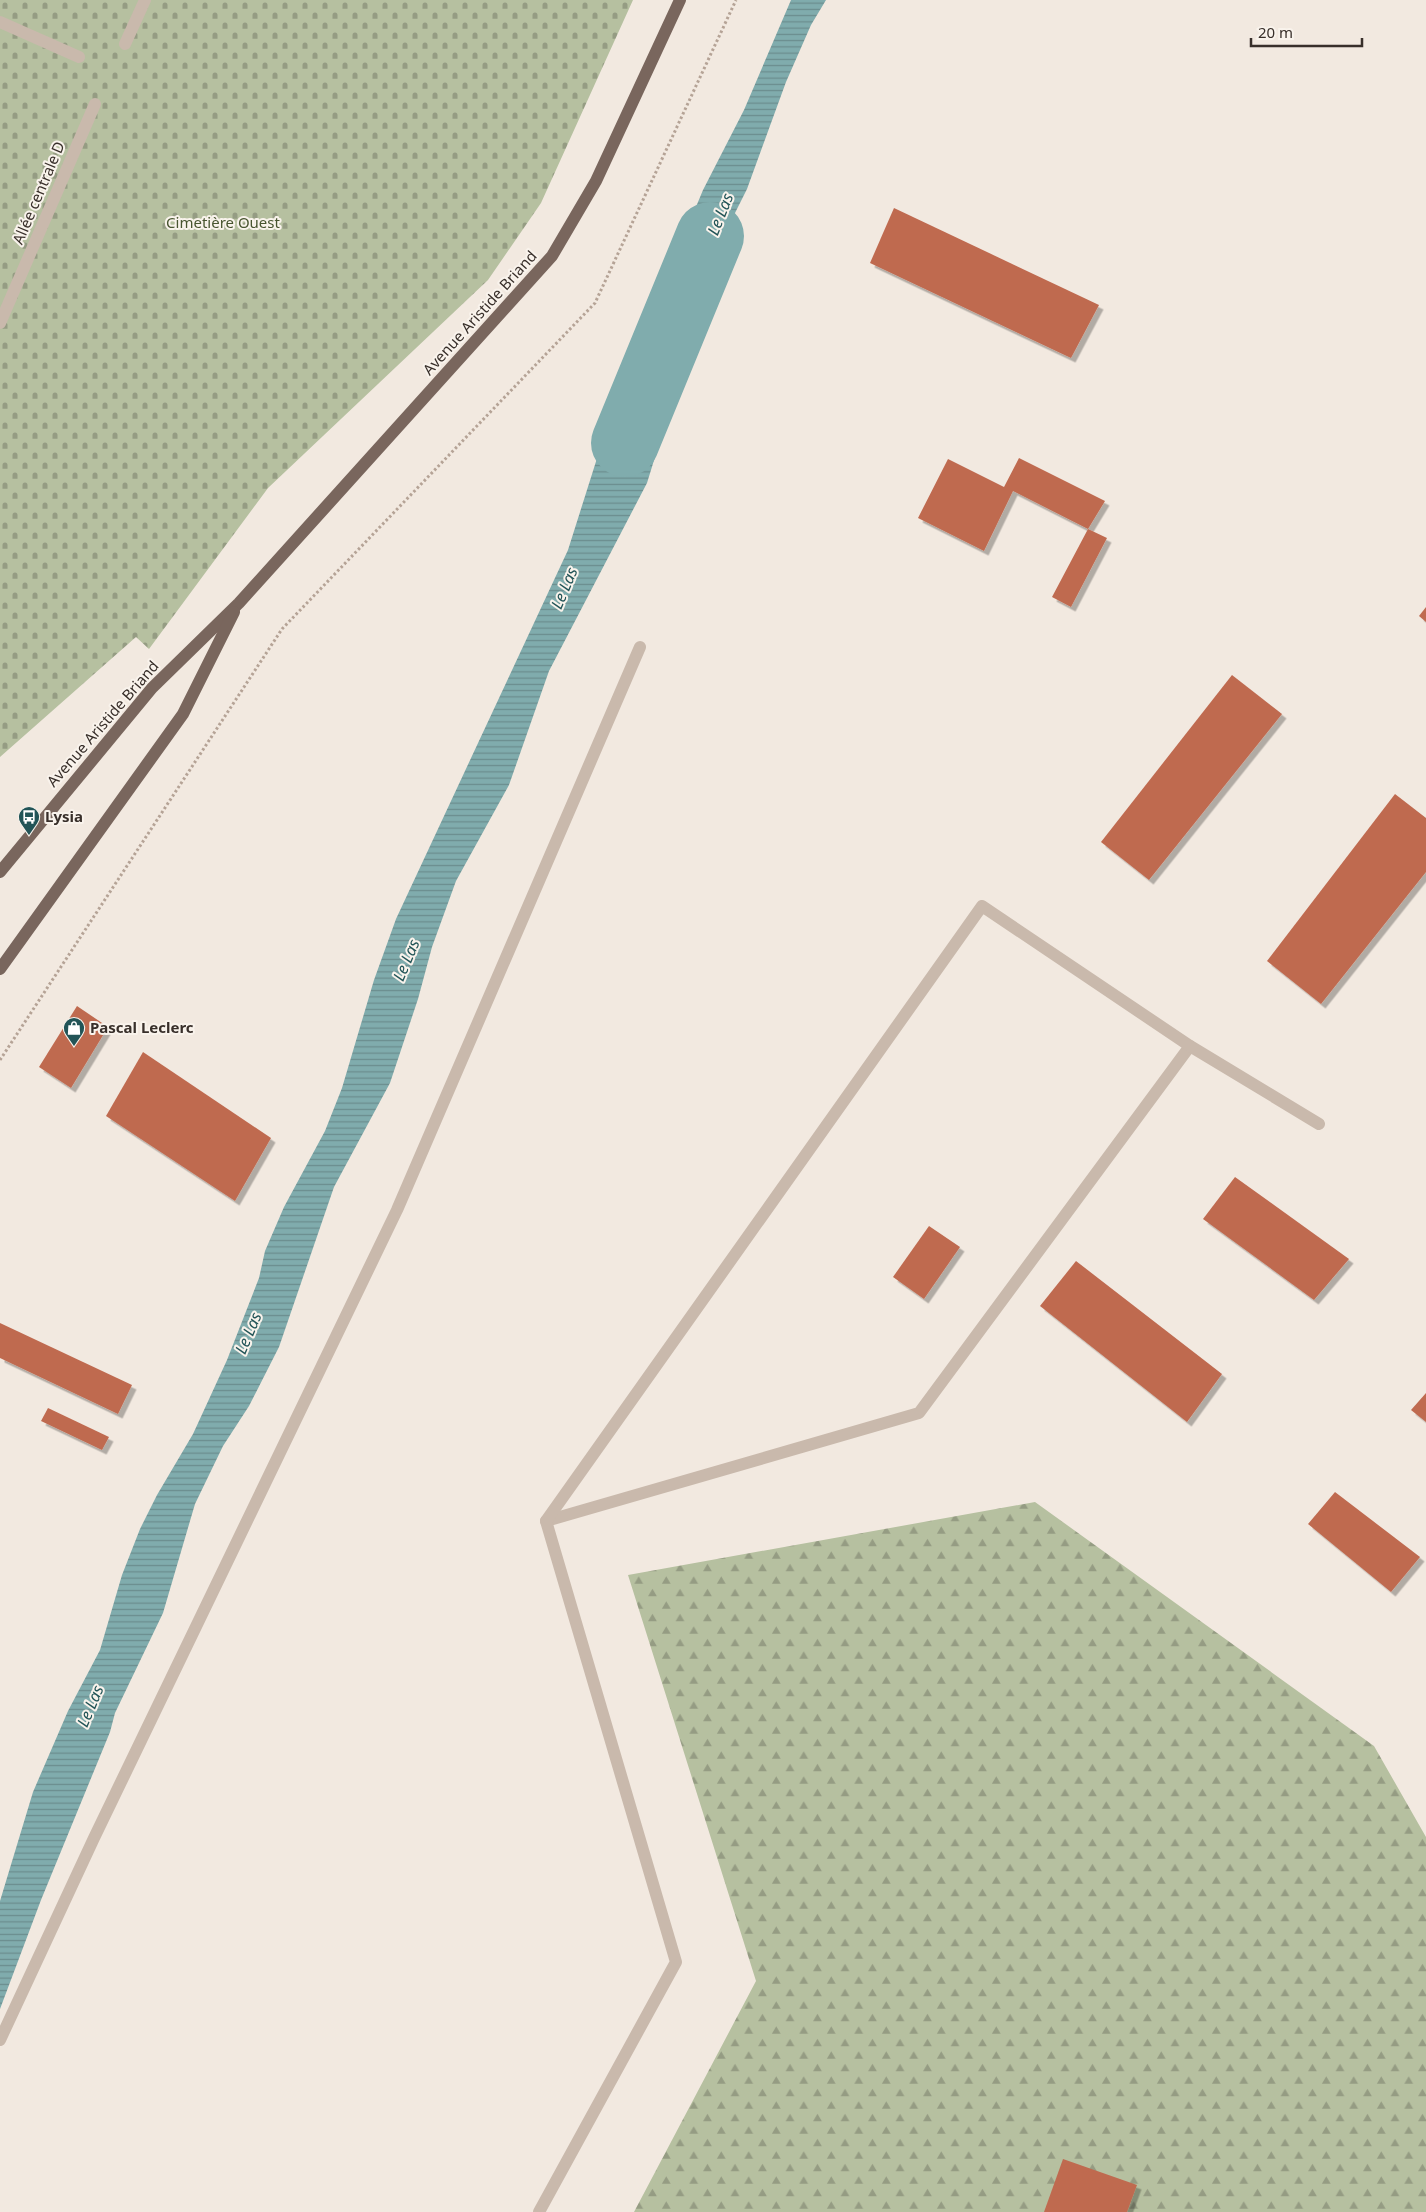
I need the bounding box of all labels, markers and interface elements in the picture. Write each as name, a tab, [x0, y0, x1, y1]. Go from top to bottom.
scale bar	[1251, 15, 1362, 47]
text: 20 m	[1258, 22, 1293, 42]
street label: Allée centrale D	[7, 138, 69, 247]
water label: Le Las	[702, 190, 738, 238]
park label: Cimetière Ouest	[166, 212, 281, 232]
street label: Avenue Aristide Briand	[418, 246, 541, 379]
water label: Le Las	[545, 564, 583, 612]
street label: Avenue Aristide Briand	[42, 656, 163, 791]
bus stop icon: Lysia	[17, 805, 41, 836]
place label: Lysia	[45, 806, 83, 826]
water label: Le Las	[387, 936, 425, 984]
shop icon: Pascal Leclerc	[62, 1016, 86, 1047]
place label: Pascal Leclerc	[90, 1017, 194, 1037]
water label: Le Las	[229, 1309, 267, 1357]
water label: Le Las	[71, 1682, 109, 1730]

